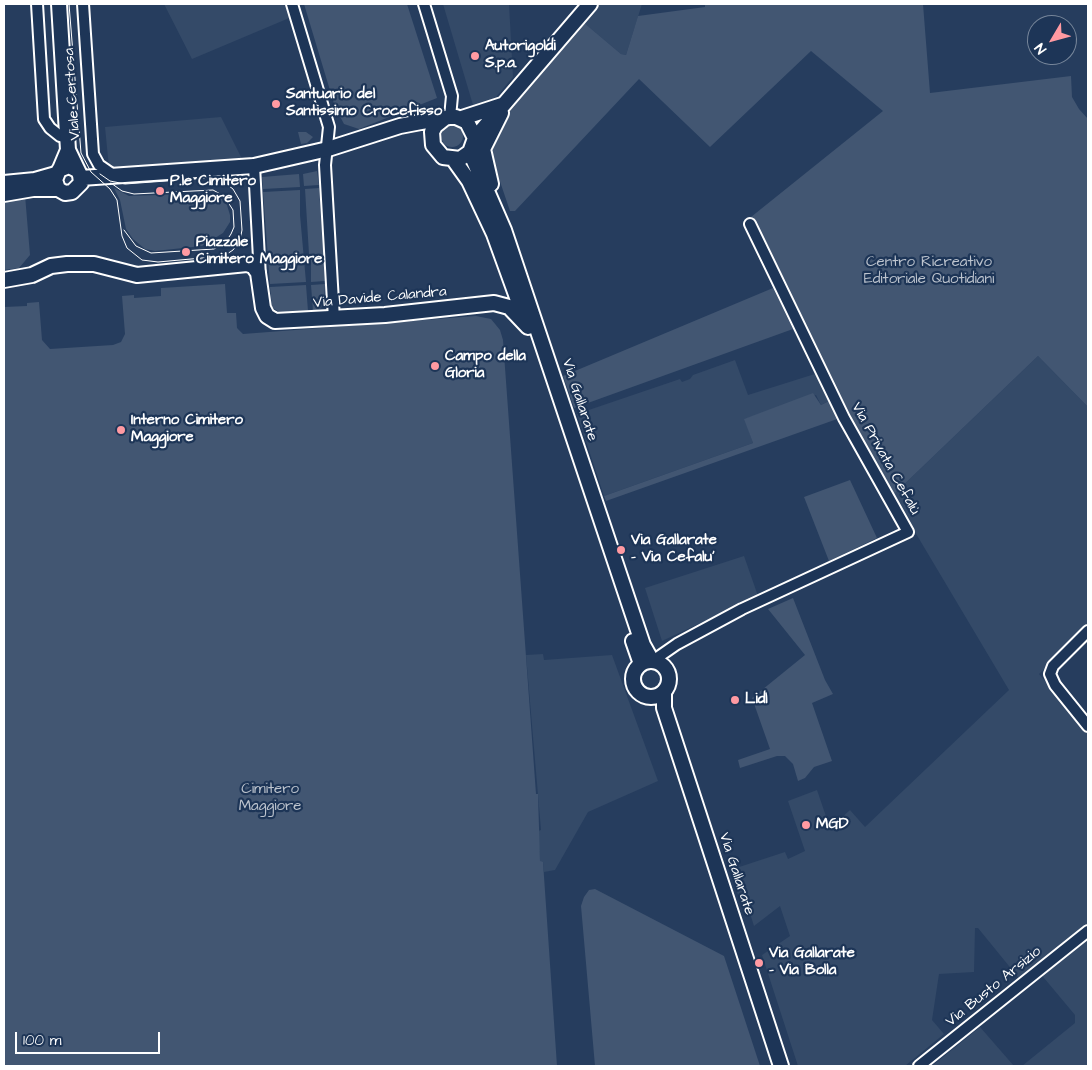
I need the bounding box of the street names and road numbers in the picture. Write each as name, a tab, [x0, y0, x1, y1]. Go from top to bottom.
street label: Viale Certosa	[61, 47, 85, 141]
street label: Via Davide Calandra	[313, 283, 447, 313]
street label: Via Gallarate	[557, 356, 601, 444]
street label: Via Privata Cefalù	[847, 400, 923, 518]
street label: Via Gallarate	[714, 830, 758, 918]
street label: Via Busto Arsizio	[943, 943, 1045, 1031]

